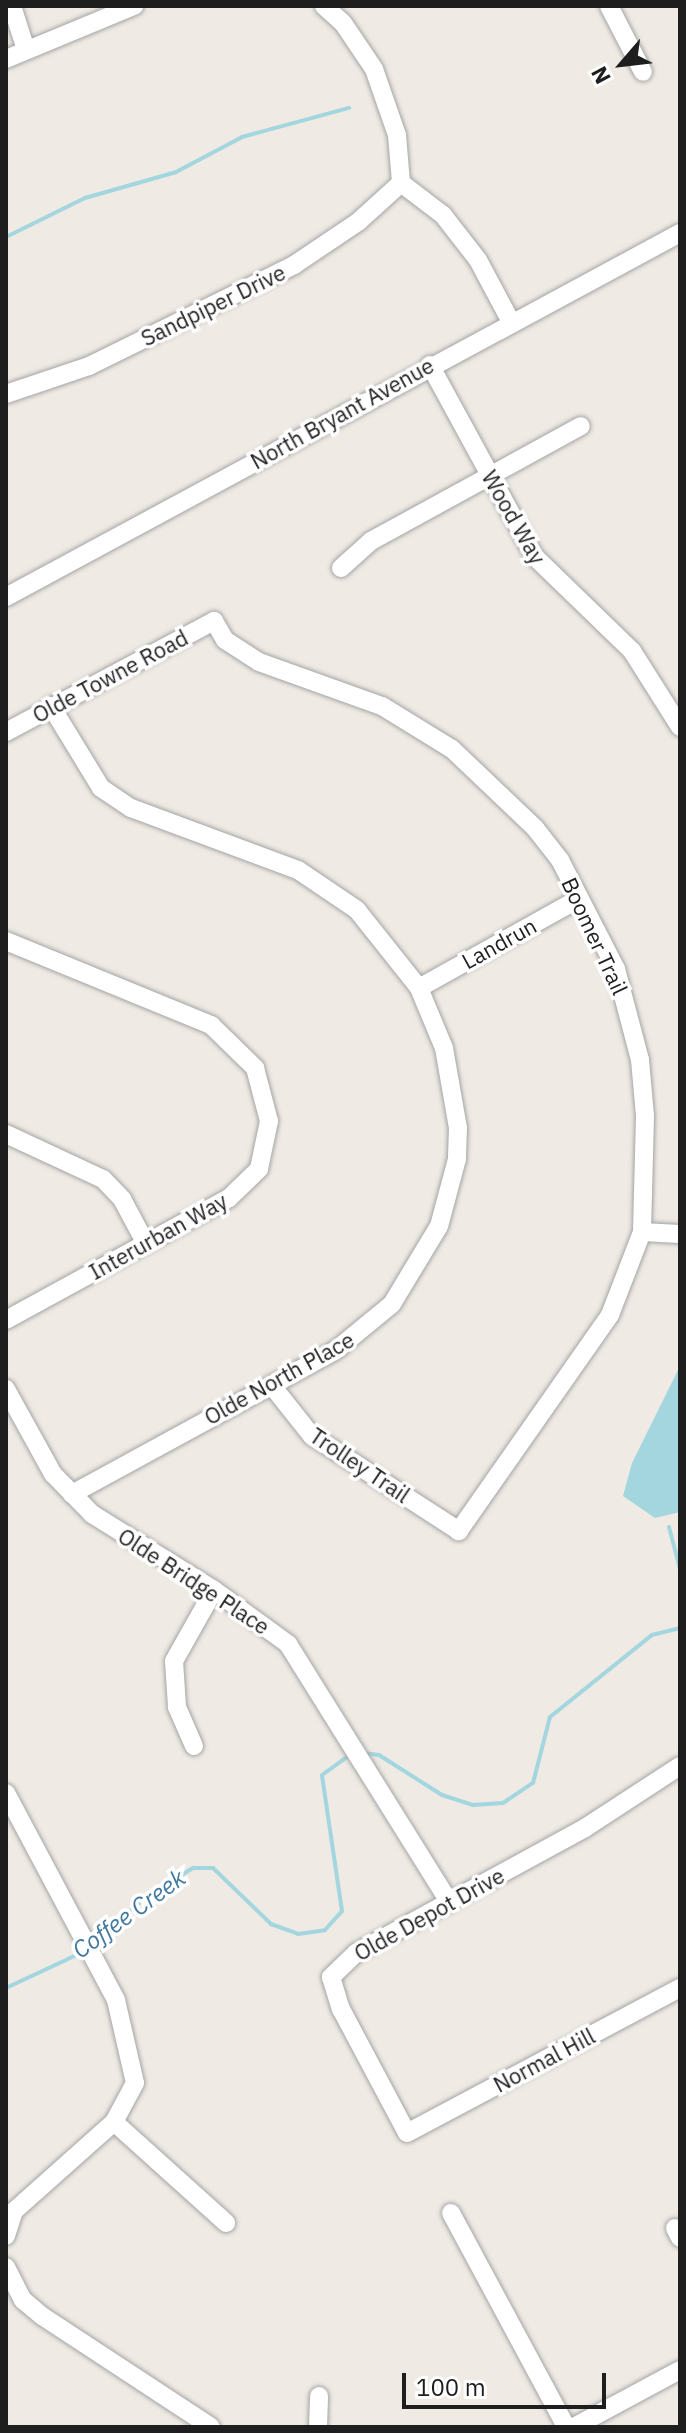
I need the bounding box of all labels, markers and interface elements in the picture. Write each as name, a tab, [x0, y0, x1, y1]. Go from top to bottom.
north arrow	[582, 24, 662, 104]
text: N	[584, 62, 617, 89]
street label: Sandpiper Drive	[137, 259, 289, 351]
street label: North Bryant Avenue	[246, 352, 438, 474]
street label: Wood Way	[477, 465, 551, 569]
street label: Olde Towne Road	[28, 624, 192, 728]
street label: Boomer Trail	[556, 873, 634, 999]
street label: Landrun	[457, 912, 541, 974]
street label: Interurban Way	[84, 1187, 232, 1285]
street label: Olde North Place	[200, 1326, 358, 1430]
street label: Trolley Trail	[305, 1422, 415, 1508]
street label: Olde Bridge Place	[113, 1522, 275, 1640]
street label: Olde Depot Drive	[349, 1862, 509, 1966]
water label: Coffee Creek	[67, 1863, 191, 1965]
street label: Normal Hill	[489, 2022, 599, 2098]
scale bar	[406, 2357, 610, 2407]
text: 100 m	[416, 2371, 486, 2403]

